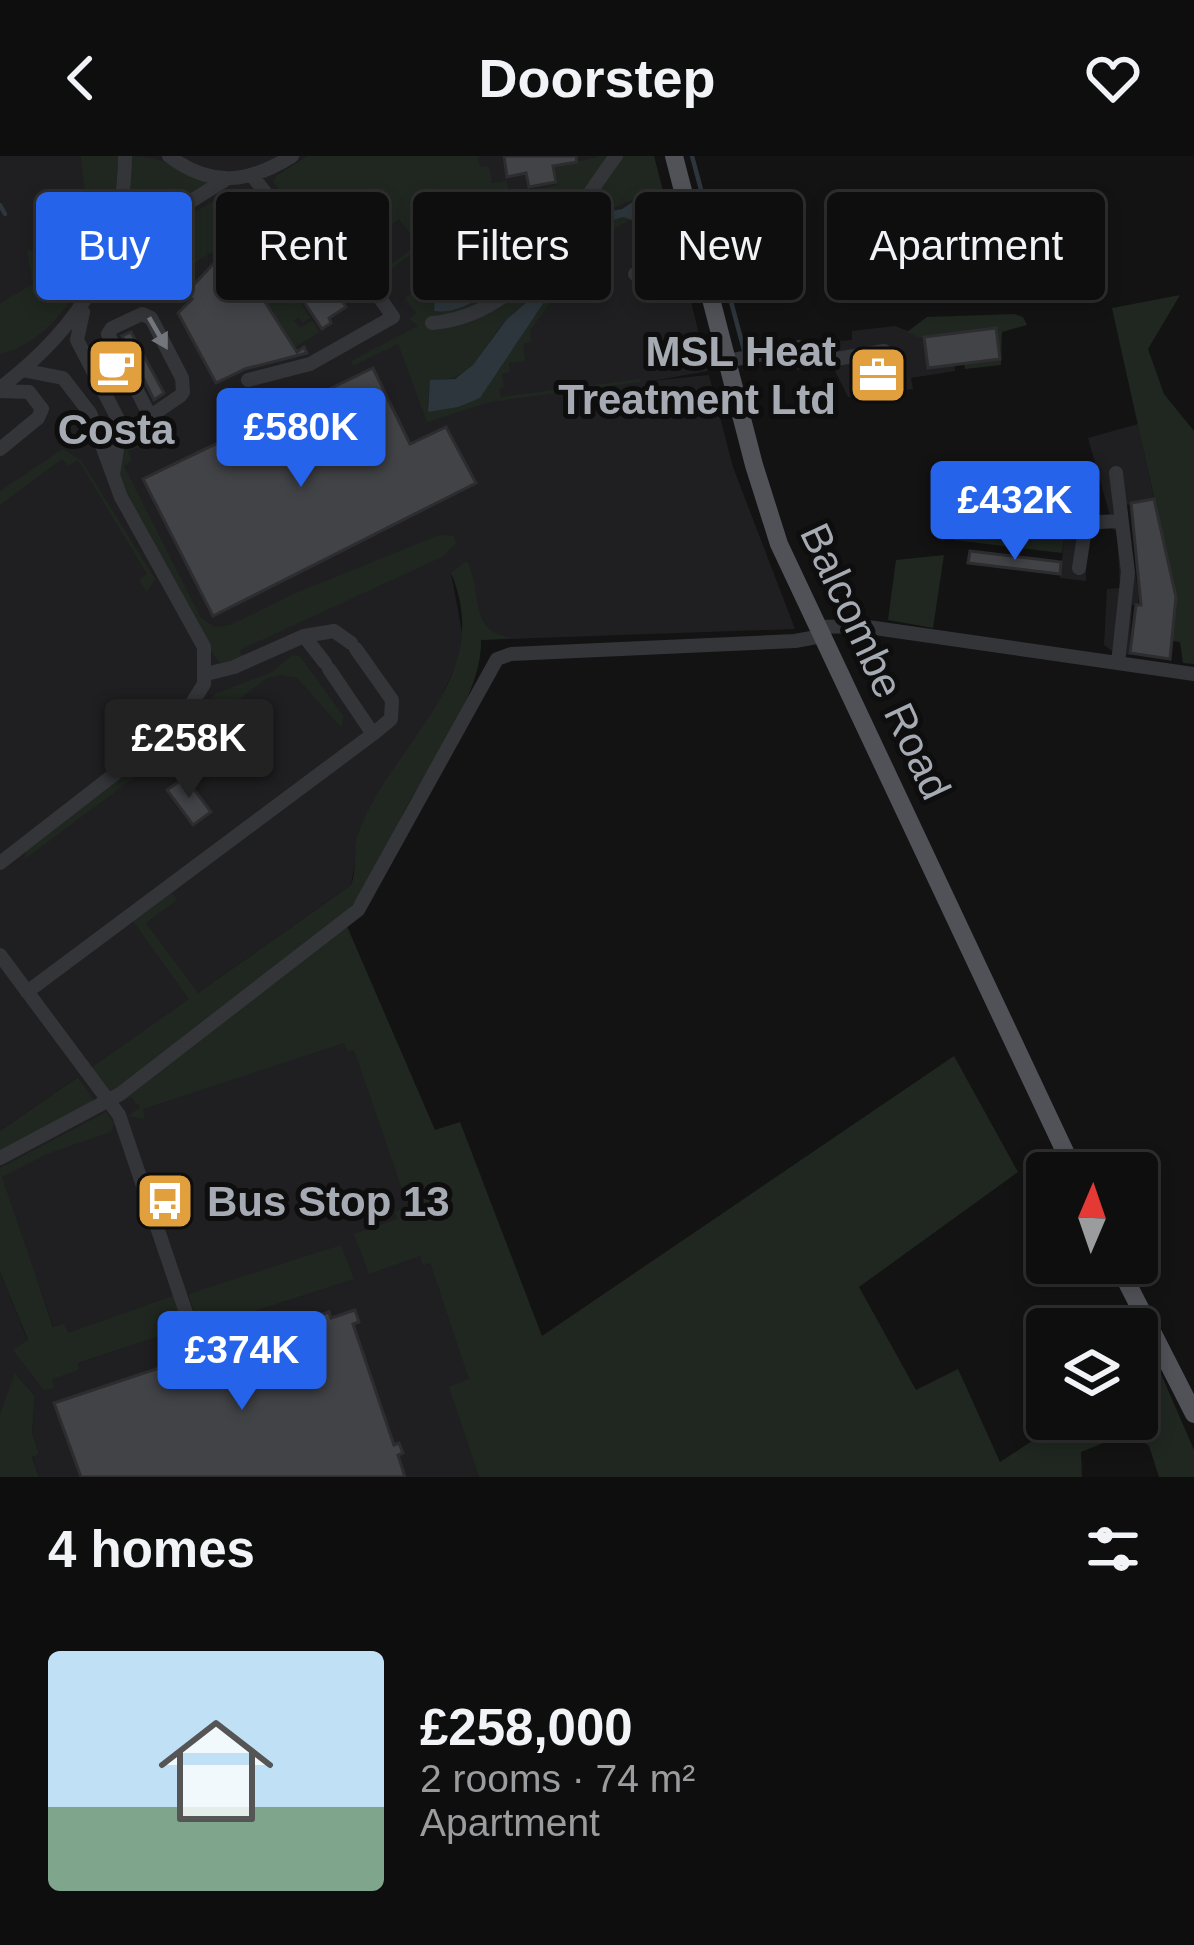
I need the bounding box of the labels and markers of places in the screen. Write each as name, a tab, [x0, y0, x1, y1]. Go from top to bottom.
place label: MSL Heat Treatment Ltd	[558, 328, 836, 423]
cafe icon: Costa	[85, 336, 147, 398]
office icon: MSL Heat Treatment Ltd	[847, 344, 909, 406]
pin: £580K	[217, 388, 385, 490]
place label: Costa	[58, 406, 175, 453]
pin: £432K	[931, 461, 1099, 563]
pin: £258K	[105, 699, 273, 801]
bus stop icon: Bus Stop 13	[134, 1170, 196, 1232]
place label: Bus Stop 13	[207, 1178, 450, 1225]
pin: £374K	[158, 1311, 326, 1413]

